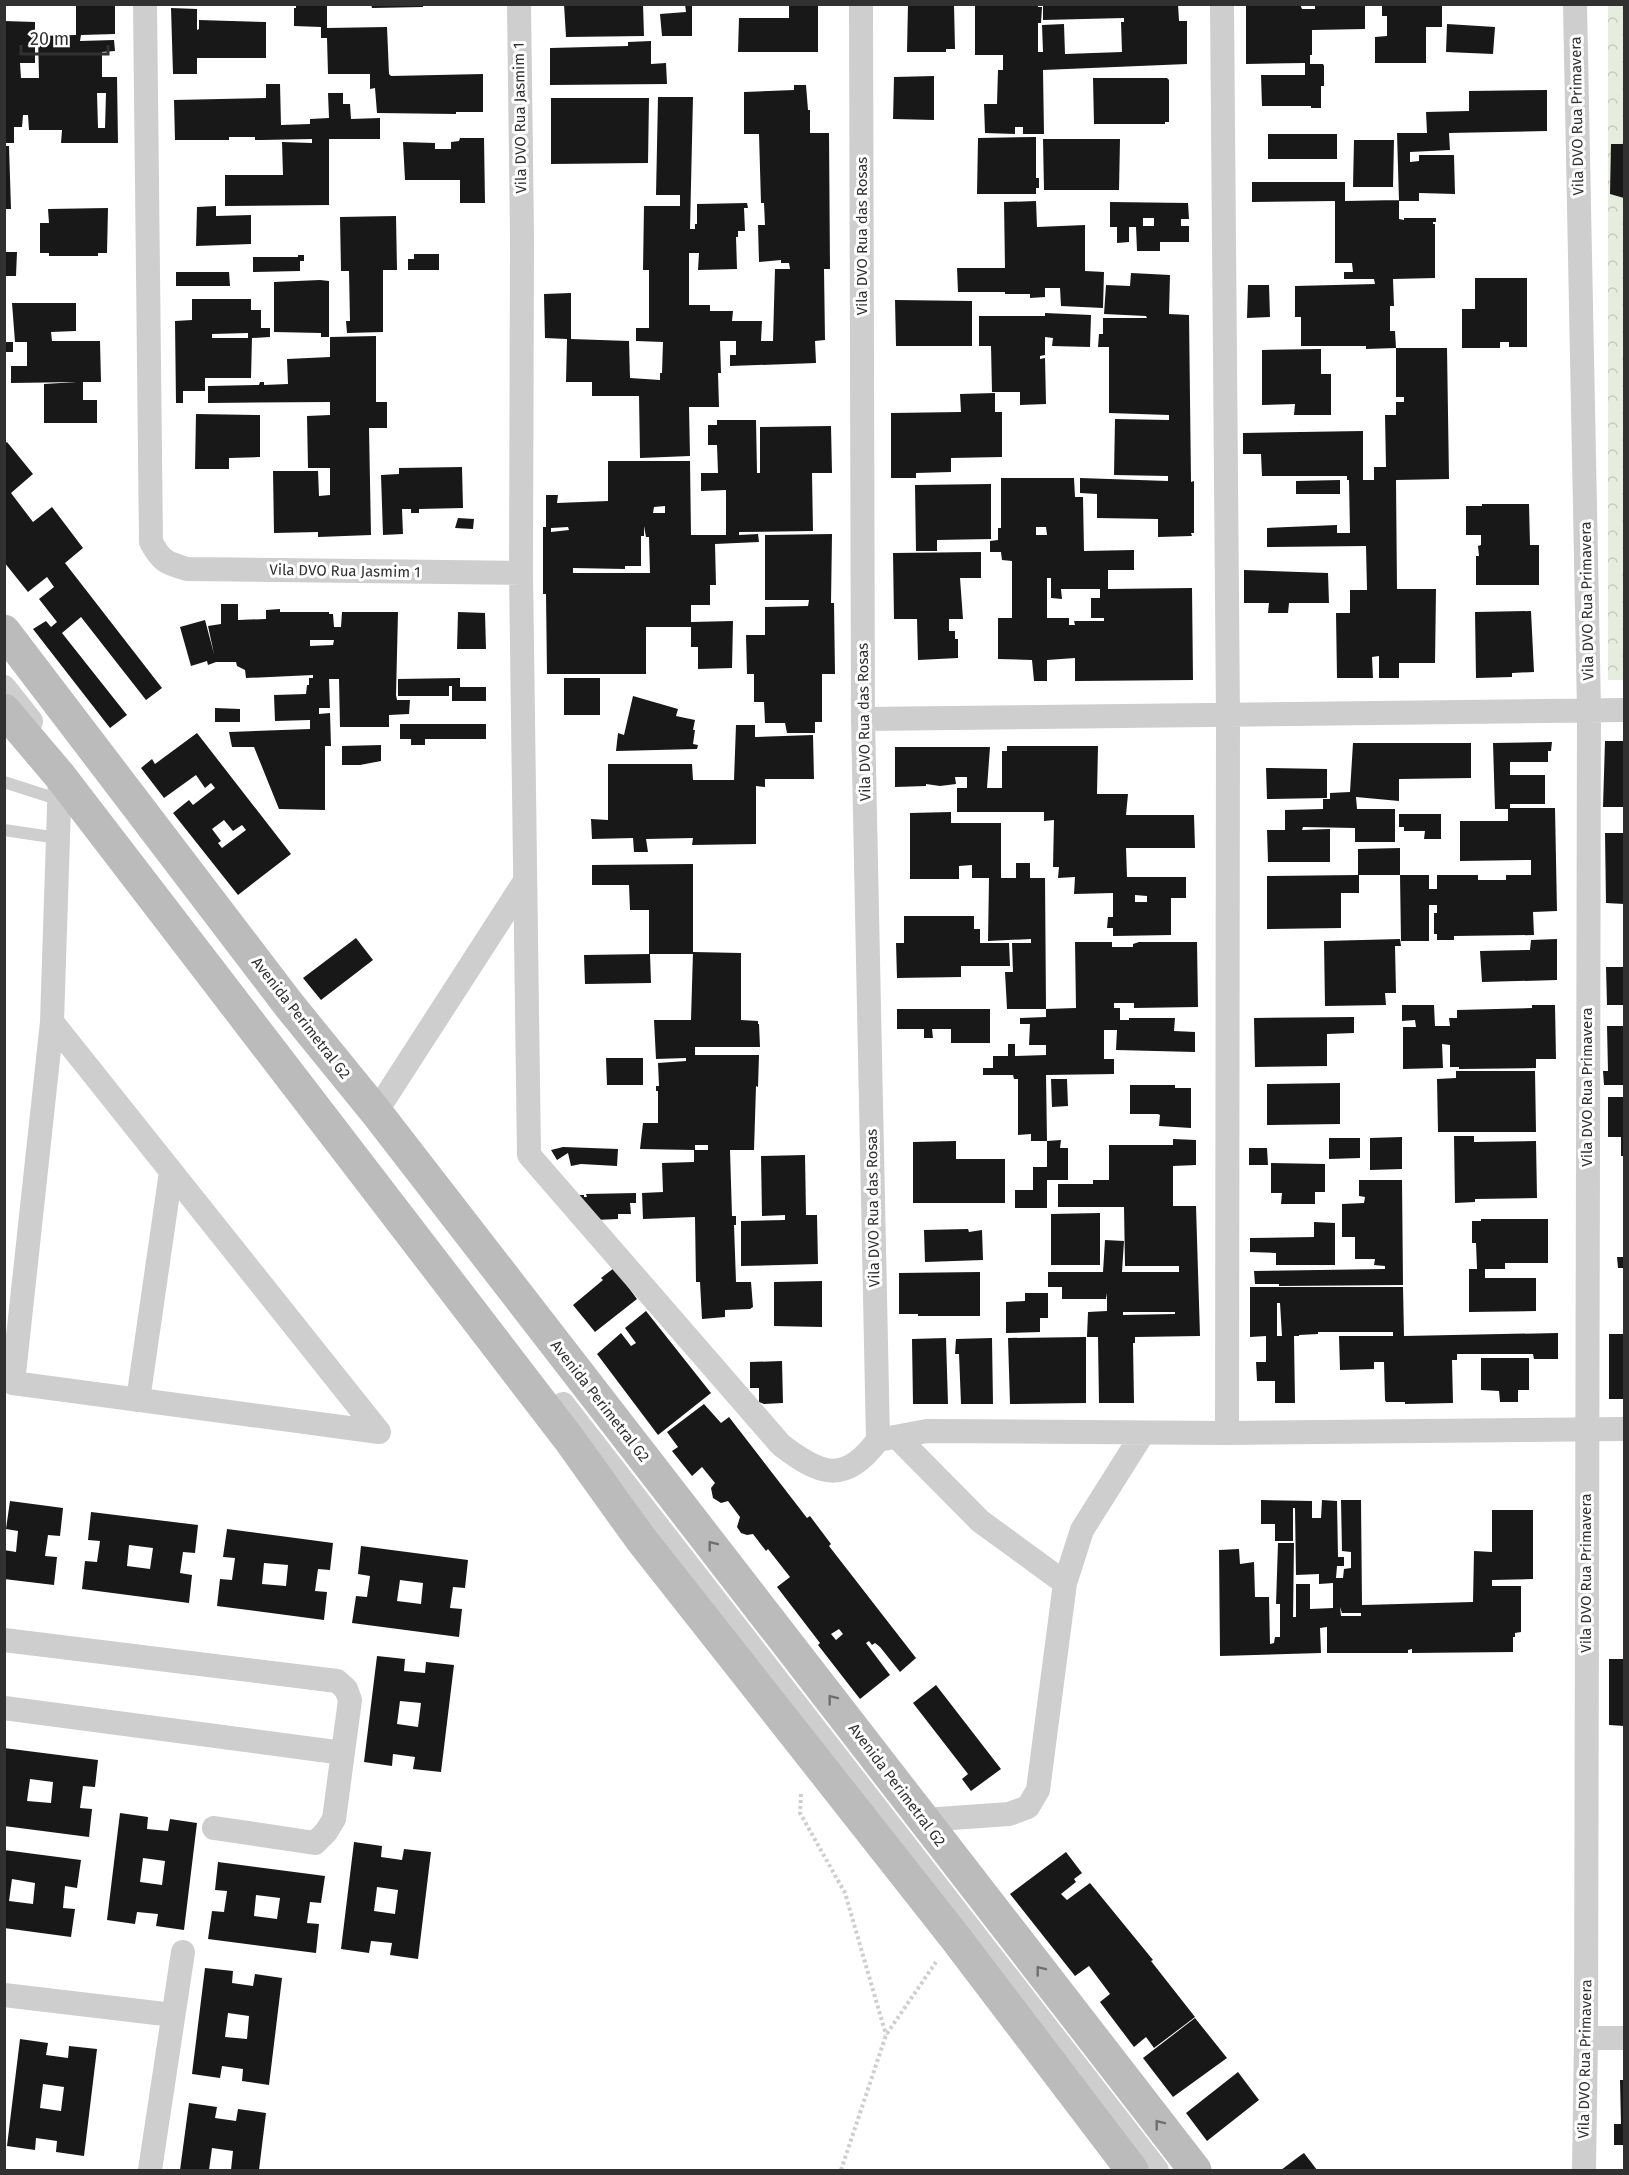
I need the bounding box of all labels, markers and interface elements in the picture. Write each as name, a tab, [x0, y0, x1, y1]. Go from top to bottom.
scale bar	[21, 18, 108, 56]
text: 20 m	[30, 28, 69, 50]
street label: Vila DVO Rua Primavera	[1567, 36, 1587, 196]
street label: Vila DVO Rua Jasmim 1	[510, 42, 530, 194]
street label: Vila DVO Rua das Rosas	[853, 157, 871, 315]
street label: Vila DVO Rua Primavera	[1577, 521, 1597, 681]
street label: Vila DVO Rua Jasmim 1	[269, 561, 421, 581]
street label: Vila DVO Rua das Rosas	[854, 643, 874, 801]
street label: Avenida Perimetral G2	[248, 954, 354, 1082]
street label: Vila DVO Rua Primavera	[1578, 1007, 1596, 1167]
street label: Vila DVO Rua das Rosas	[863, 1129, 883, 1287]
street label: Avenida Perimetral G2	[547, 1337, 653, 1465]
street label: Vila DVO Rua Primavera	[1577, 1493, 1595, 1653]
one-way arrow	[708, 1541, 719, 1552]
one-way arrow	[828, 1695, 839, 1706]
street label: Avenida Perimetral G2	[845, 1720, 949, 1850]
one-way arrow	[1036, 1966, 1047, 1977]
street label: Vila DVO Rua Primavera	[1575, 1979, 1595, 2139]
one-way arrow	[1156, 2120, 1167, 2131]

